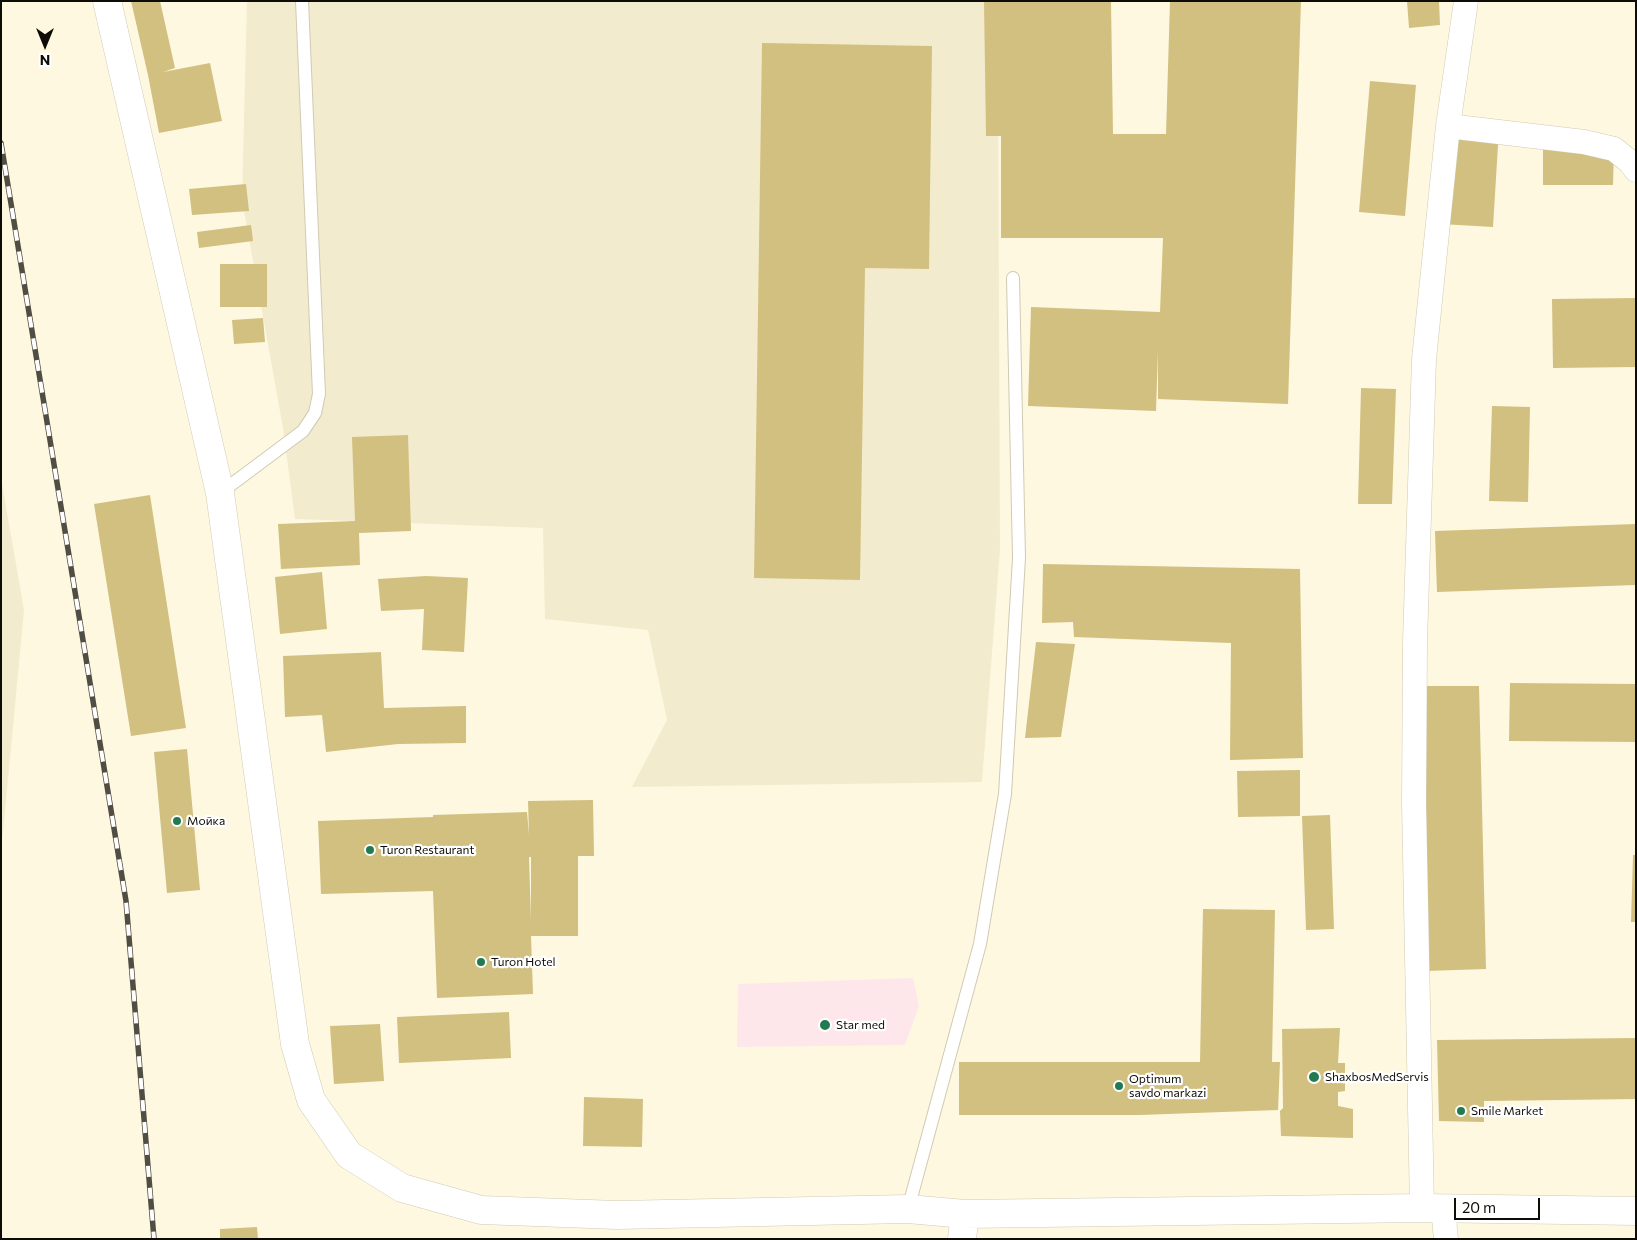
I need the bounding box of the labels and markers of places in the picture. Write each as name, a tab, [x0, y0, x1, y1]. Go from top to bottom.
place label: Мойка	[187, 814, 225, 828]
marker: Мойка	[171, 815, 183, 827]
place label: Turon Restaurant	[380, 843, 474, 857]
marker: Turon Restaurant	[364, 844, 376, 856]
place label: Turon Hotel	[491, 955, 556, 969]
marker: Turon Hotel	[475, 956, 487, 968]
marker: Star med	[818, 1018, 832, 1032]
place label: Star med	[836, 1018, 885, 1032]
marker: ShaxbosMedServis	[1307, 1070, 1321, 1084]
place label: ShaxbosMedServis	[1325, 1070, 1429, 1084]
place label: Optimum savdo markazi	[1129, 1072, 1206, 1100]
marker: Optimum savdo markazi	[1113, 1080, 1125, 1092]
place label: Smile Market	[1471, 1104, 1543, 1118]
marker: Smile Market	[1455, 1105, 1467, 1117]

